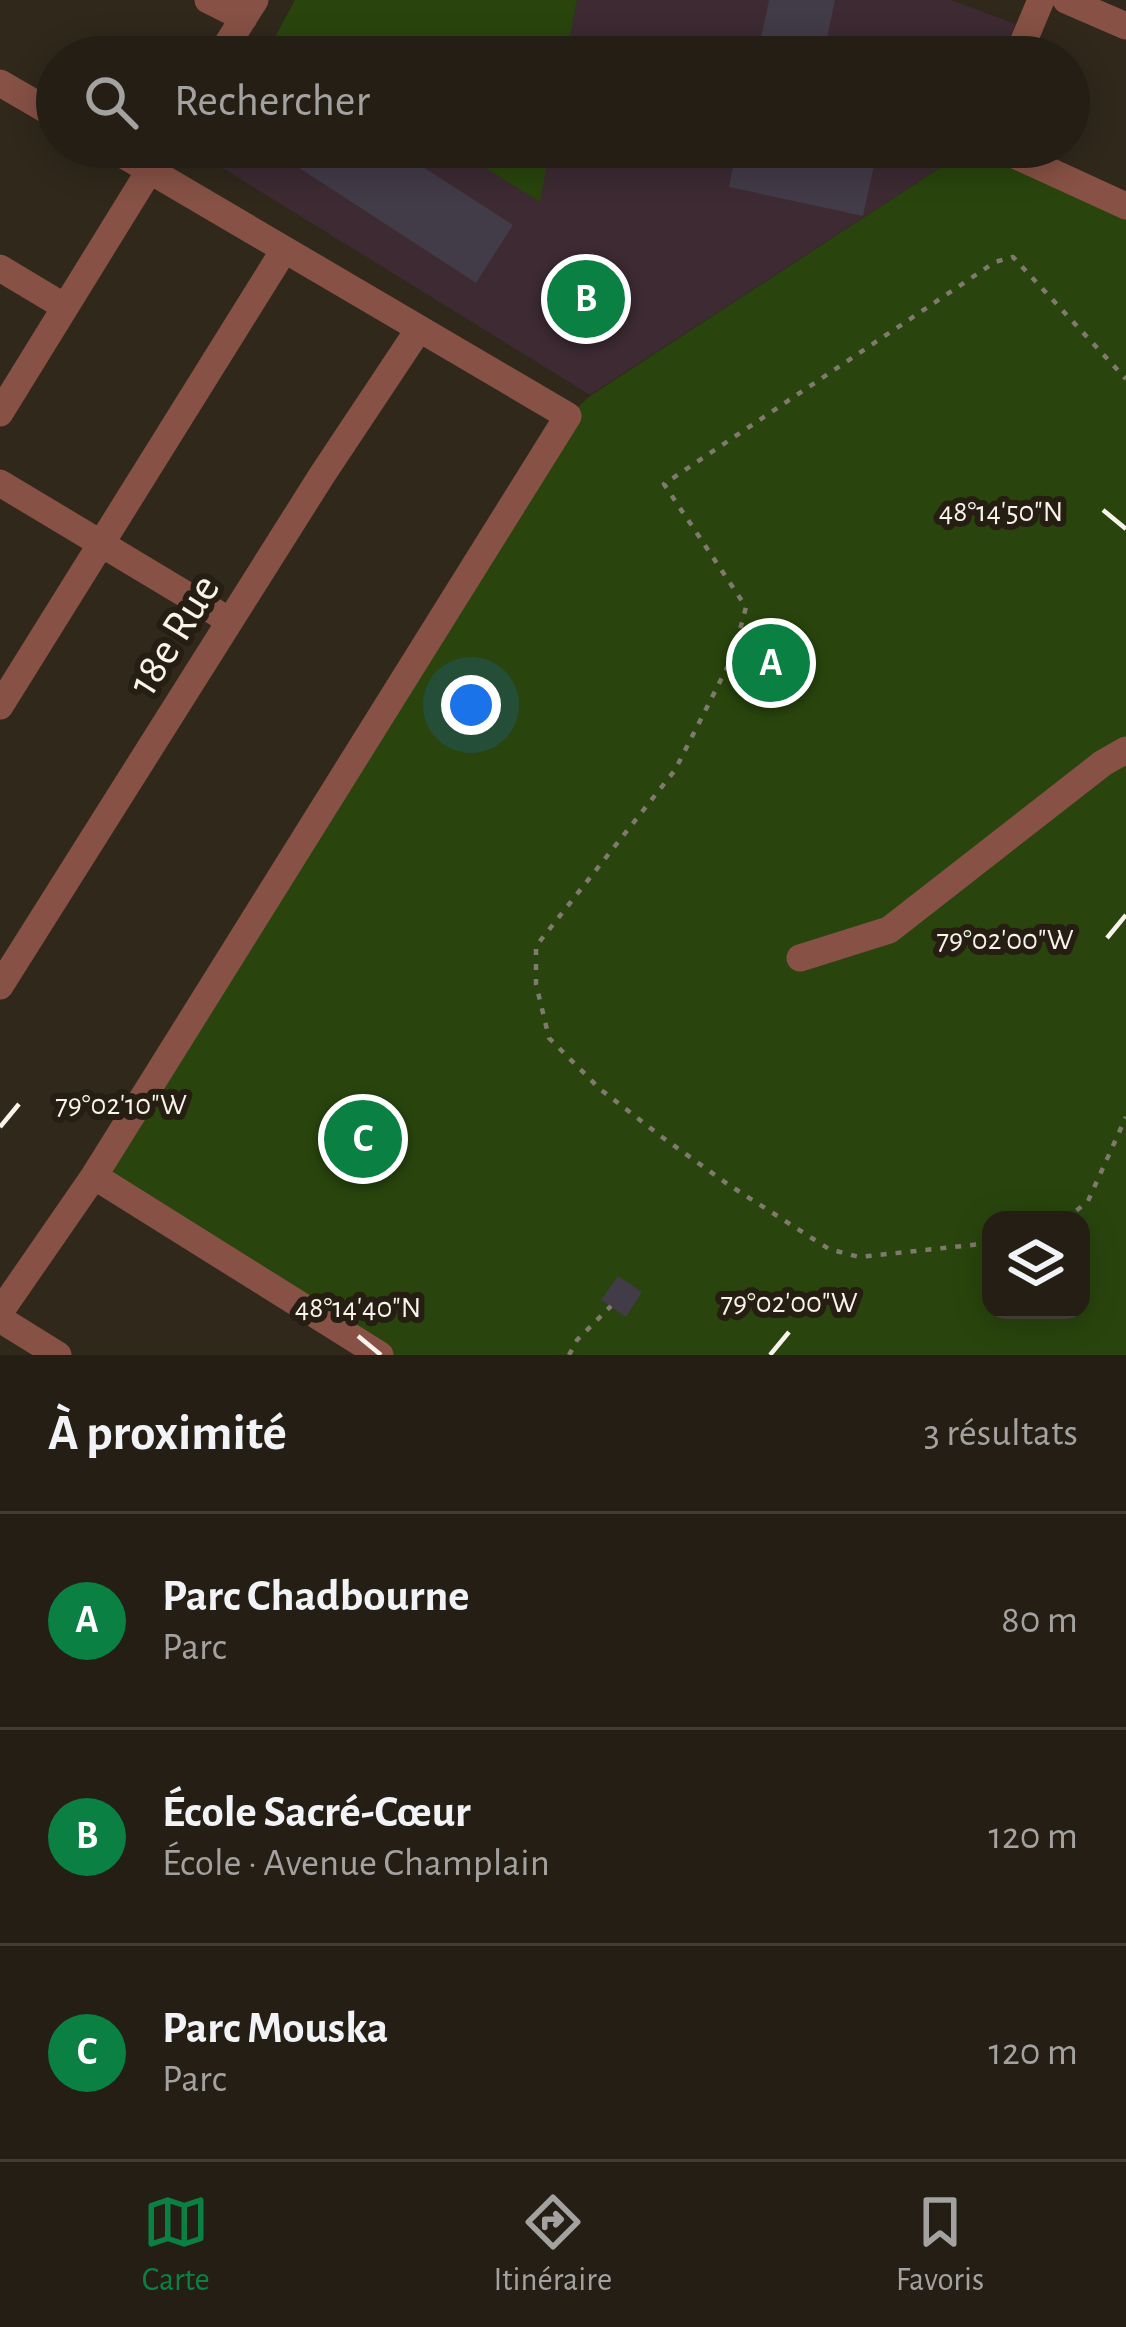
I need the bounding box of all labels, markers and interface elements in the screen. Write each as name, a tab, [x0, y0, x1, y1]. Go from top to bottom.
search box	[36, 36, 1090, 168]
icon: search	[78, 69, 144, 135]
text: Rechercher	[174, 79, 370, 124]
pin: B	[547, 254, 625, 344]
text: 48°14'50"N	[939, 497, 1063, 527]
street label: 18e Rue	[120, 567, 228, 704]
pin: A	[732, 618, 810, 708]
your location	[441, 675, 501, 735]
text: 79°02'00"W	[936, 925, 1074, 955]
text: 79°02'10"W	[55, 1090, 187, 1120]
pin: C	[324, 1094, 402, 1184]
map controls	[982, 1211, 1090, 1319]
button: layers	[982, 1211, 1090, 1319]
text: 79°02'00"W	[720, 1288, 858, 1318]
text: 48°14'40"N	[295, 1293, 421, 1323]
text: À proximité	[48, 1408, 287, 1459]
text: 3 résultats	[924, 1414, 1078, 1453]
text: Parc Chadbourne	[162, 1574, 469, 1619]
text: A	[75, 1601, 99, 1640]
text: 80 m	[1001, 1601, 1078, 1640]
text: Parc	[162, 1628, 226, 1667]
text: École Sacré-Cœur	[162, 1790, 471, 1835]
text: B	[76, 1817, 98, 1856]
text: 120 m	[989, 1817, 1078, 1856]
text: École · Avenue Champlain	[162, 1844, 550, 1883]
text: Parc Mouska	[162, 2006, 388, 2051]
text: C	[77, 2033, 97, 2072]
text: 120 m	[989, 2033, 1078, 2072]
text: Parc	[162, 2060, 226, 2099]
tab: Carte	[142, 2189, 210, 2301]
tab: Itinéraire	[493, 2189, 612, 2301]
tab: Favoris	[896, 2189, 984, 2301]

